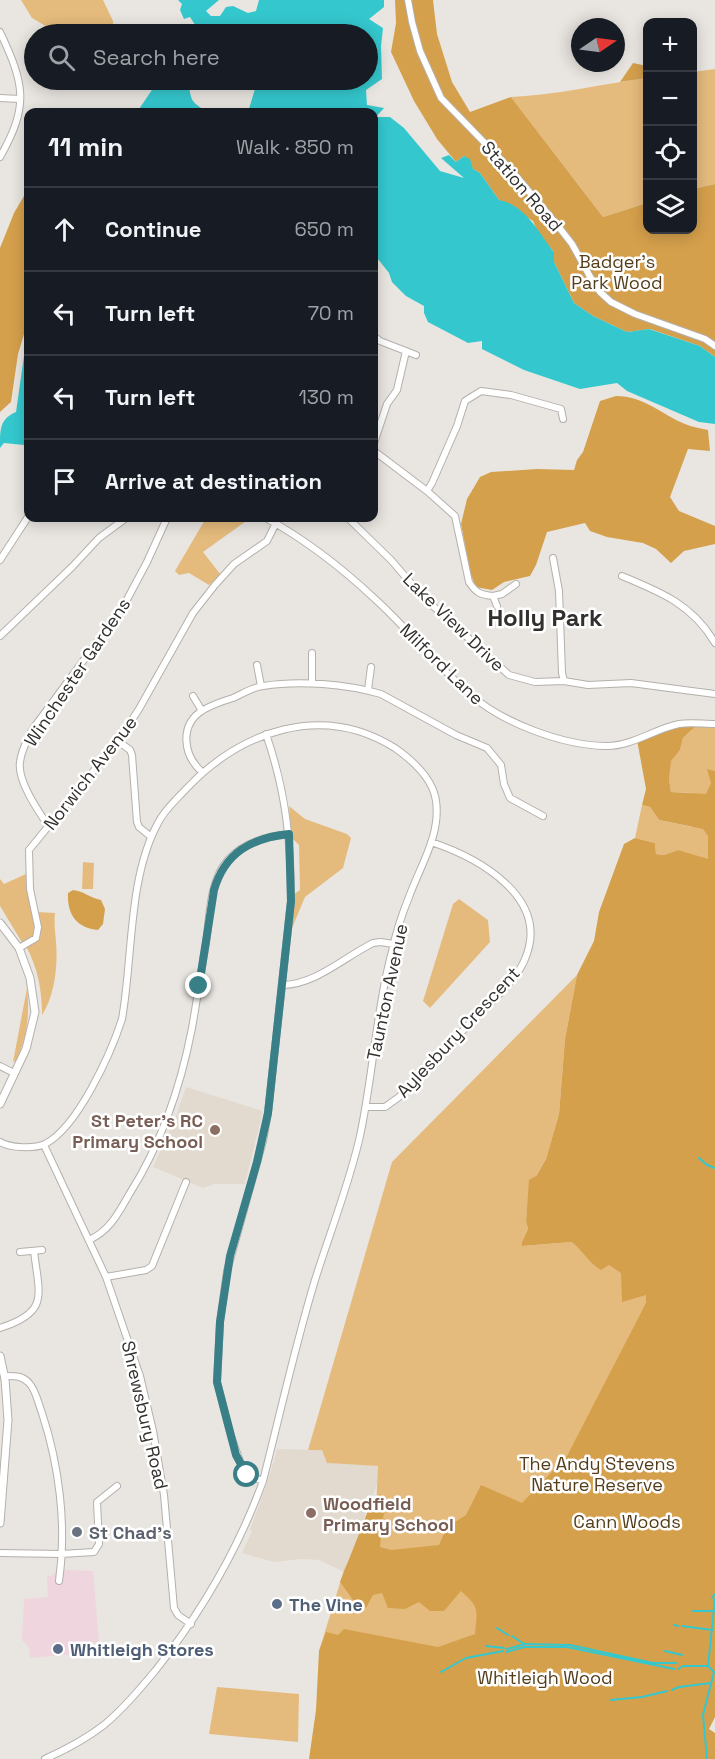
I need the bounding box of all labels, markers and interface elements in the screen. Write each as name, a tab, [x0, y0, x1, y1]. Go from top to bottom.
north arrow	[571, 18, 625, 72]
map controls	[643, 18, 697, 234]
button: +	[643, 18, 697, 72]
search box	[24, 24, 378, 90]
icon: search	[45, 41, 78, 74]
text: Search here	[93, 43, 220, 71]
button: −	[643, 72, 697, 126]
button: locate	[643, 126, 697, 180]
text: 11 min	[48, 130, 123, 164]
text: Walk · 850 m	[236, 134, 354, 160]
street label: Station Road	[476, 136, 568, 236]
button: layers	[643, 180, 697, 234]
icon: ahead	[48, 213, 81, 246]
text: Continue	[105, 215, 201, 243]
text: 650 m	[295, 216, 354, 242]
park label: Badger's Park Wood	[571, 250, 663, 294]
icon: left	[48, 297, 81, 330]
text: Turn left	[105, 299, 195, 327]
text: 70 m	[308, 300, 354, 326]
icon: left	[48, 381, 81, 414]
text: Turn left	[105, 383, 195, 411]
text: 130 m	[298, 384, 354, 410]
icon: arrive	[48, 465, 81, 498]
text: Arrive at destination	[105, 467, 322, 495]
street label: Lake View Drive	[398, 568, 510, 676]
street label: Winchester Gardens	[19, 593, 135, 751]
district label: Holly Park	[487, 602, 603, 633]
street label: Milford Lane	[395, 618, 489, 710]
street label: Norwich Avenue	[38, 711, 142, 835]
street label: Taunton Avenue	[361, 922, 413, 1062]
street label: Aylesbury Crescent	[391, 962, 525, 1102]
route end	[185, 972, 211, 998]
place label: St Peter's RC Primary School	[72, 1109, 203, 1153]
marker: St Peter's RC Primary School	[208, 1123, 222, 1137]
street label: Shrewsbury Road	[117, 1338, 173, 1492]
park label: The Andy Stevens Nature Reserve	[519, 1452, 675, 1496]
route start	[233, 1461, 259, 1487]
place label: Woodfield Primary School	[323, 1492, 454, 1536]
marker: Woodfield Primary School	[304, 1506, 318, 1520]
park label: Cann Woods	[573, 1510, 681, 1533]
place label: St Chad's	[89, 1521, 172, 1544]
marker: St Chad's	[70, 1525, 84, 1539]
place label: The Vine	[289, 1593, 363, 1616]
marker: The Vine	[270, 1597, 284, 1611]
place label: Whitleigh Stores	[70, 1638, 214, 1661]
marker: Whitleigh Stores	[51, 1642, 65, 1656]
park label: Whitleigh Wood	[477, 1666, 613, 1689]

